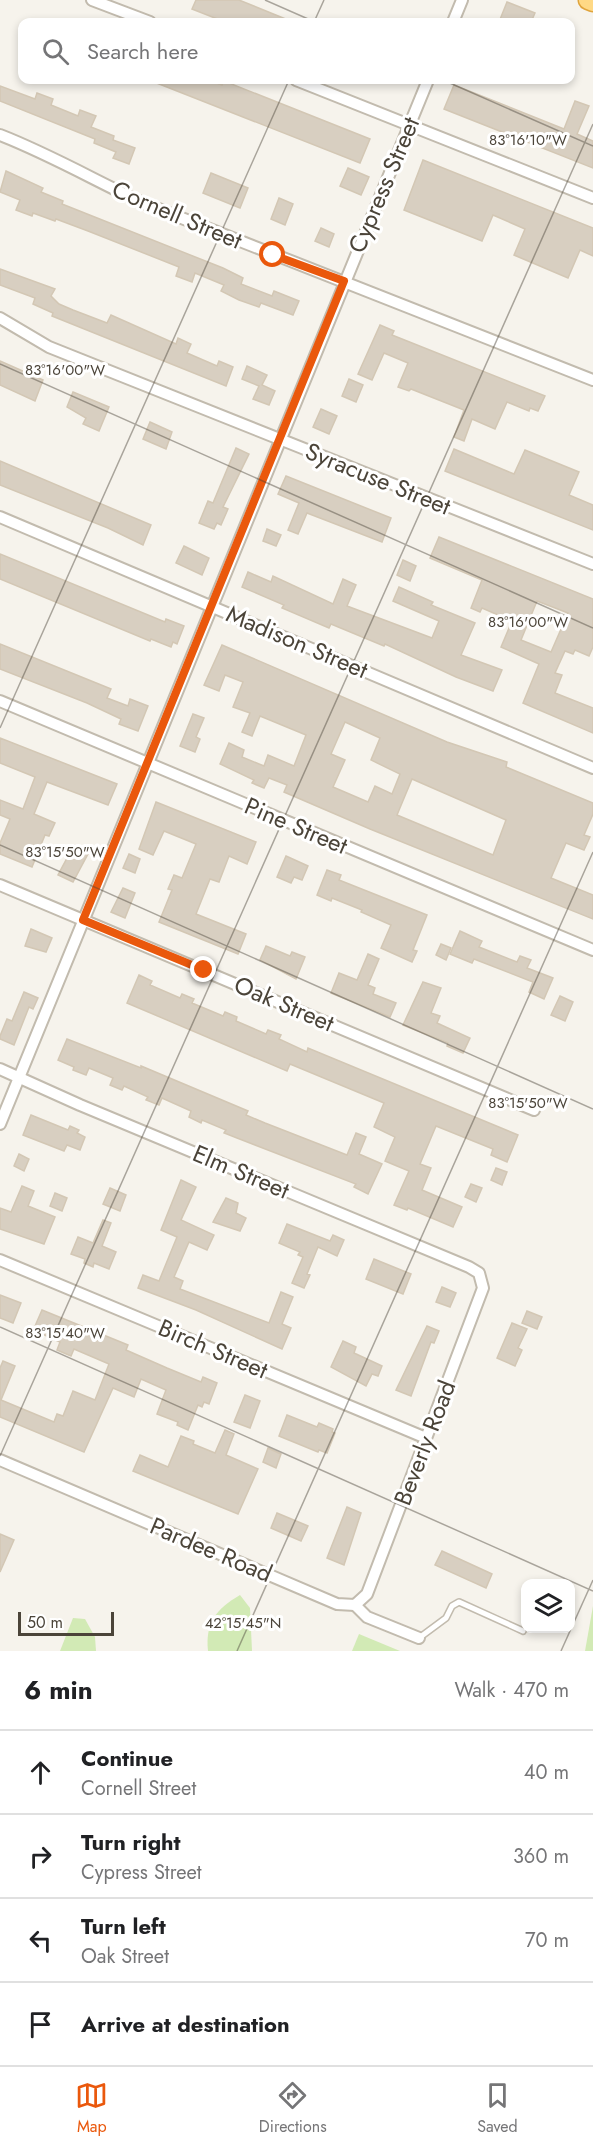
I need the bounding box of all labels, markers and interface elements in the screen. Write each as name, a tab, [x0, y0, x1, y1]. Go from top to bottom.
search box	[18, 18, 575, 84]
icon: search	[39, 35, 72, 68]
text: Search here	[87, 35, 198, 67]
street label: Cypress Street	[339, 111, 428, 258]
text: 83°16'10"W	[489, 129, 567, 151]
street label: Cornell Street	[107, 171, 248, 258]
route start	[259, 241, 285, 267]
text: 83°16'00"W	[25, 359, 105, 381]
street label: Syracuse Street	[300, 433, 456, 524]
street label: Madison Street	[221, 596, 374, 687]
text: 83°16'00"W	[488, 611, 568, 633]
street label: Pine Street	[239, 788, 353, 863]
text: 83°15'50"W	[25, 841, 105, 863]
route end	[190, 956, 216, 982]
street label: Oak Street	[229, 967, 340, 1040]
text: 83°15'50"W	[488, 1092, 568, 1114]
street label: Elm Street	[187, 1136, 295, 1208]
street label: Birch Street	[153, 1310, 274, 1387]
text: 83°15'40"W	[25, 1322, 105, 1344]
street label: Beverly Road	[385, 1375, 464, 1510]
street label: Pardee Road	[145, 1508, 278, 1591]
map controls	[521, 1579, 575, 1633]
button: layers	[521, 1579, 575, 1633]
scale bar	[18, 1609, 114, 1636]
text: 50 m	[27, 1611, 63, 1634]
text: 42°15'45"N	[205, 1612, 281, 1634]
text: 6 min	[24, 1671, 93, 1709]
text: Walk · 470 m	[454, 1676, 569, 1705]
text: Continue	[81, 1742, 173, 1774]
icon: ahead	[24, 1756, 57, 1789]
text: 40 m	[524, 1758, 569, 1787]
text: Cornell Street	[81, 1774, 196, 1803]
text: Turn right	[81, 1826, 181, 1858]
icon: right	[24, 1840, 57, 1873]
text: 360 m	[513, 1842, 569, 1871]
text: Cypress Street	[81, 1858, 202, 1887]
text: Turn left	[81, 1910, 166, 1942]
icon: left	[24, 1924, 57, 1957]
text: 70 m	[525, 1926, 569, 1955]
text: Oak Street	[81, 1942, 169, 1971]
icon: arrive	[24, 2008, 57, 2041]
text: Arrive at destination	[81, 2008, 290, 2040]
tab: Map	[75, 2079, 108, 2138]
tab: Directions	[259, 2079, 327, 2138]
tab: Saved	[477, 2079, 518, 2138]

